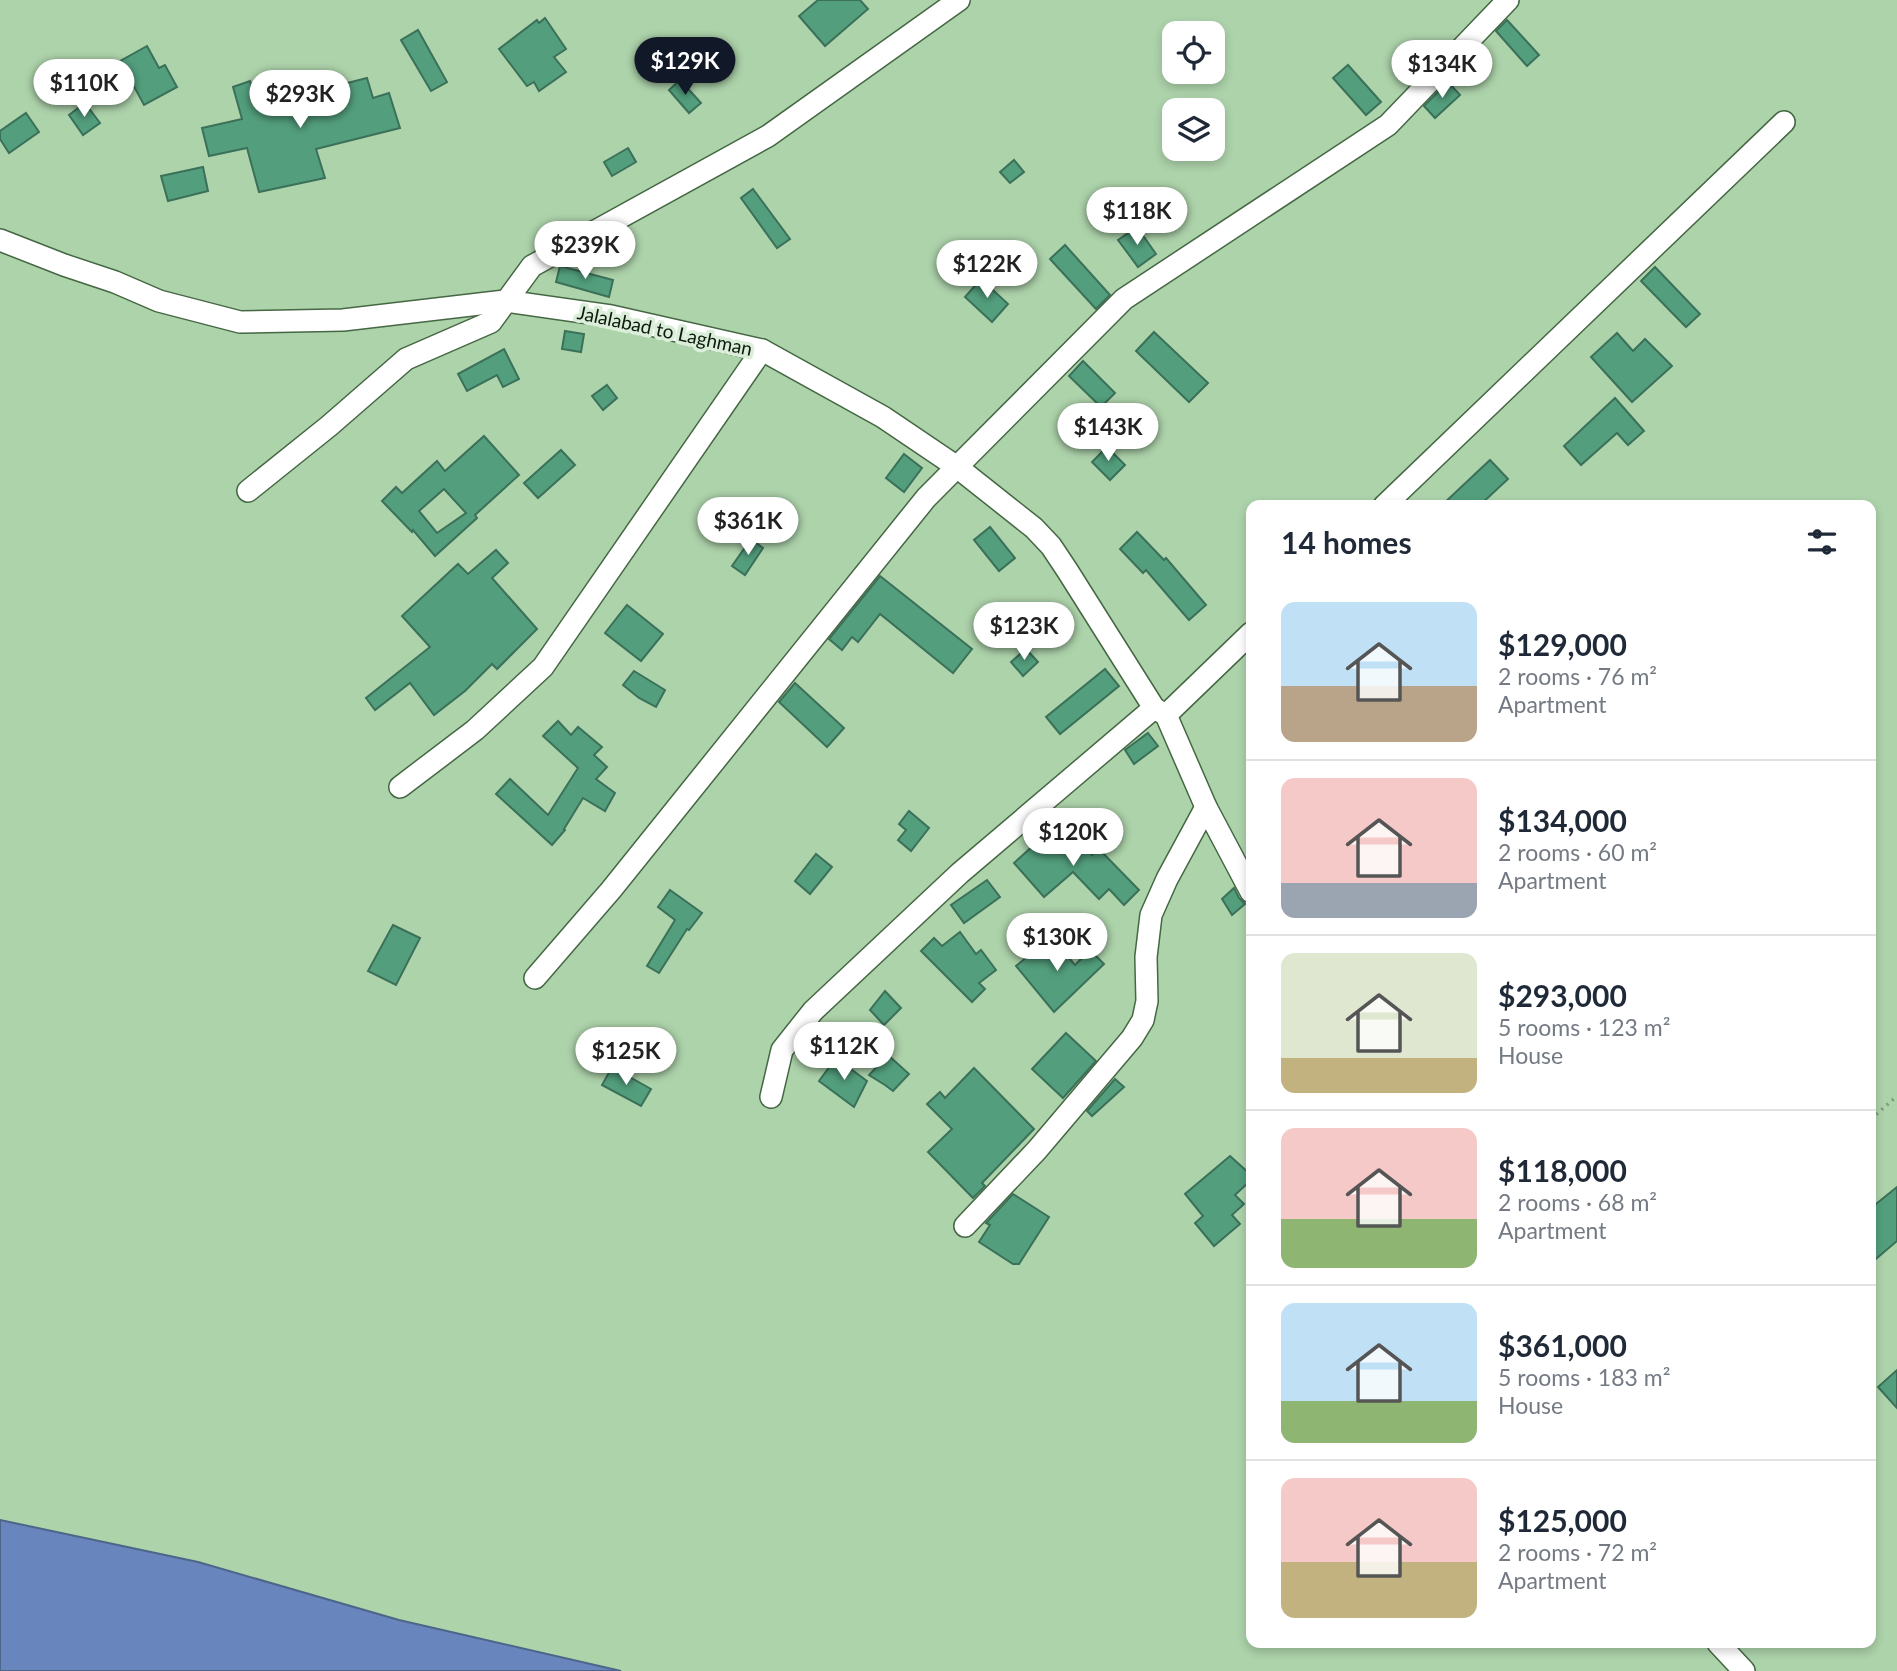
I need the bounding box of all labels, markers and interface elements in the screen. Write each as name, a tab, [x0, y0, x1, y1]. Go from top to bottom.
map controls	[1162, 21, 1225, 161]
button: locate	[1162, 21, 1225, 84]
pin: $129K	[636, 38, 734, 97]
pin: $134K	[1393, 41, 1491, 100]
text: $129K	[650, 46, 720, 74]
text: $134K	[1407, 49, 1477, 77]
pin: $110K	[35, 60, 133, 119]
text: $110K	[49, 68, 119, 96]
pin: $293K	[251, 71, 349, 130]
text: $293K	[265, 79, 335, 107]
button: layers	[1162, 98, 1225, 161]
pin: $118K	[1088, 188, 1186, 247]
text: $118K	[1102, 196, 1172, 224]
pin: $239K	[536, 222, 634, 281]
text: $239K	[550, 230, 620, 258]
pin: $122K	[938, 240, 1036, 300]
text: $122K	[952, 249, 1022, 277]
street label: Jalalabad to Laghman	[575, 300, 755, 360]
pin: $143K	[1059, 404, 1157, 463]
text: $143K	[1073, 412, 1143, 440]
pin: $361K	[699, 498, 797, 557]
text: $361K	[713, 506, 783, 534]
icon: filters	[1803, 523, 1841, 561]
text: 14 homes	[1281, 524, 1412, 560]
pin: $123K	[975, 602, 1073, 662]
text: $123K	[989, 611, 1059, 639]
text: $129,000	[1498, 626, 1627, 662]
icon: home	[1337, 630, 1421, 714]
text: 2 rooms · 76 m²	[1498, 662, 1657, 690]
text: Apartment	[1498, 690, 1606, 718]
text: $134,000	[1498, 802, 1627, 838]
icon: home	[1337, 806, 1421, 890]
pin: $120K	[1024, 808, 1122, 868]
text: $120K	[1038, 817, 1108, 845]
text: 2 rooms · 60 m²	[1498, 838, 1657, 866]
text: Apartment	[1498, 866, 1606, 894]
pin: $130K	[1008, 914, 1106, 973]
text: $130K	[1022, 922, 1092, 950]
text: $293,000	[1498, 977, 1627, 1013]
icon: home	[1337, 981, 1421, 1065]
text: 5 rooms · 123 m²	[1498, 1013, 1670, 1041]
pin: $112K	[795, 1023, 893, 1082]
pin: $125K	[577, 1028, 675, 1087]
text: $112K	[809, 1031, 879, 1059]
text: $125K	[591, 1036, 661, 1064]
text: House	[1498, 1041, 1563, 1069]
text: $118,000	[1498, 1152, 1627, 1188]
icon: home	[1337, 1156, 1421, 1240]
text: 2 rooms · 68 m²	[1498, 1188, 1657, 1216]
text: Apartment	[1498, 1216, 1606, 1244]
text: $361,000	[1498, 1327, 1627, 1363]
icon: home	[1337, 1331, 1421, 1415]
text: 5 rooms · 183 m²	[1498, 1363, 1670, 1391]
text: House	[1498, 1391, 1563, 1419]
text: $125,000	[1498, 1502, 1627, 1538]
icon: home	[1337, 1506, 1421, 1590]
text: 2 rooms · 72 m²	[1498, 1538, 1657, 1566]
text: Apartment	[1498, 1566, 1606, 1594]

